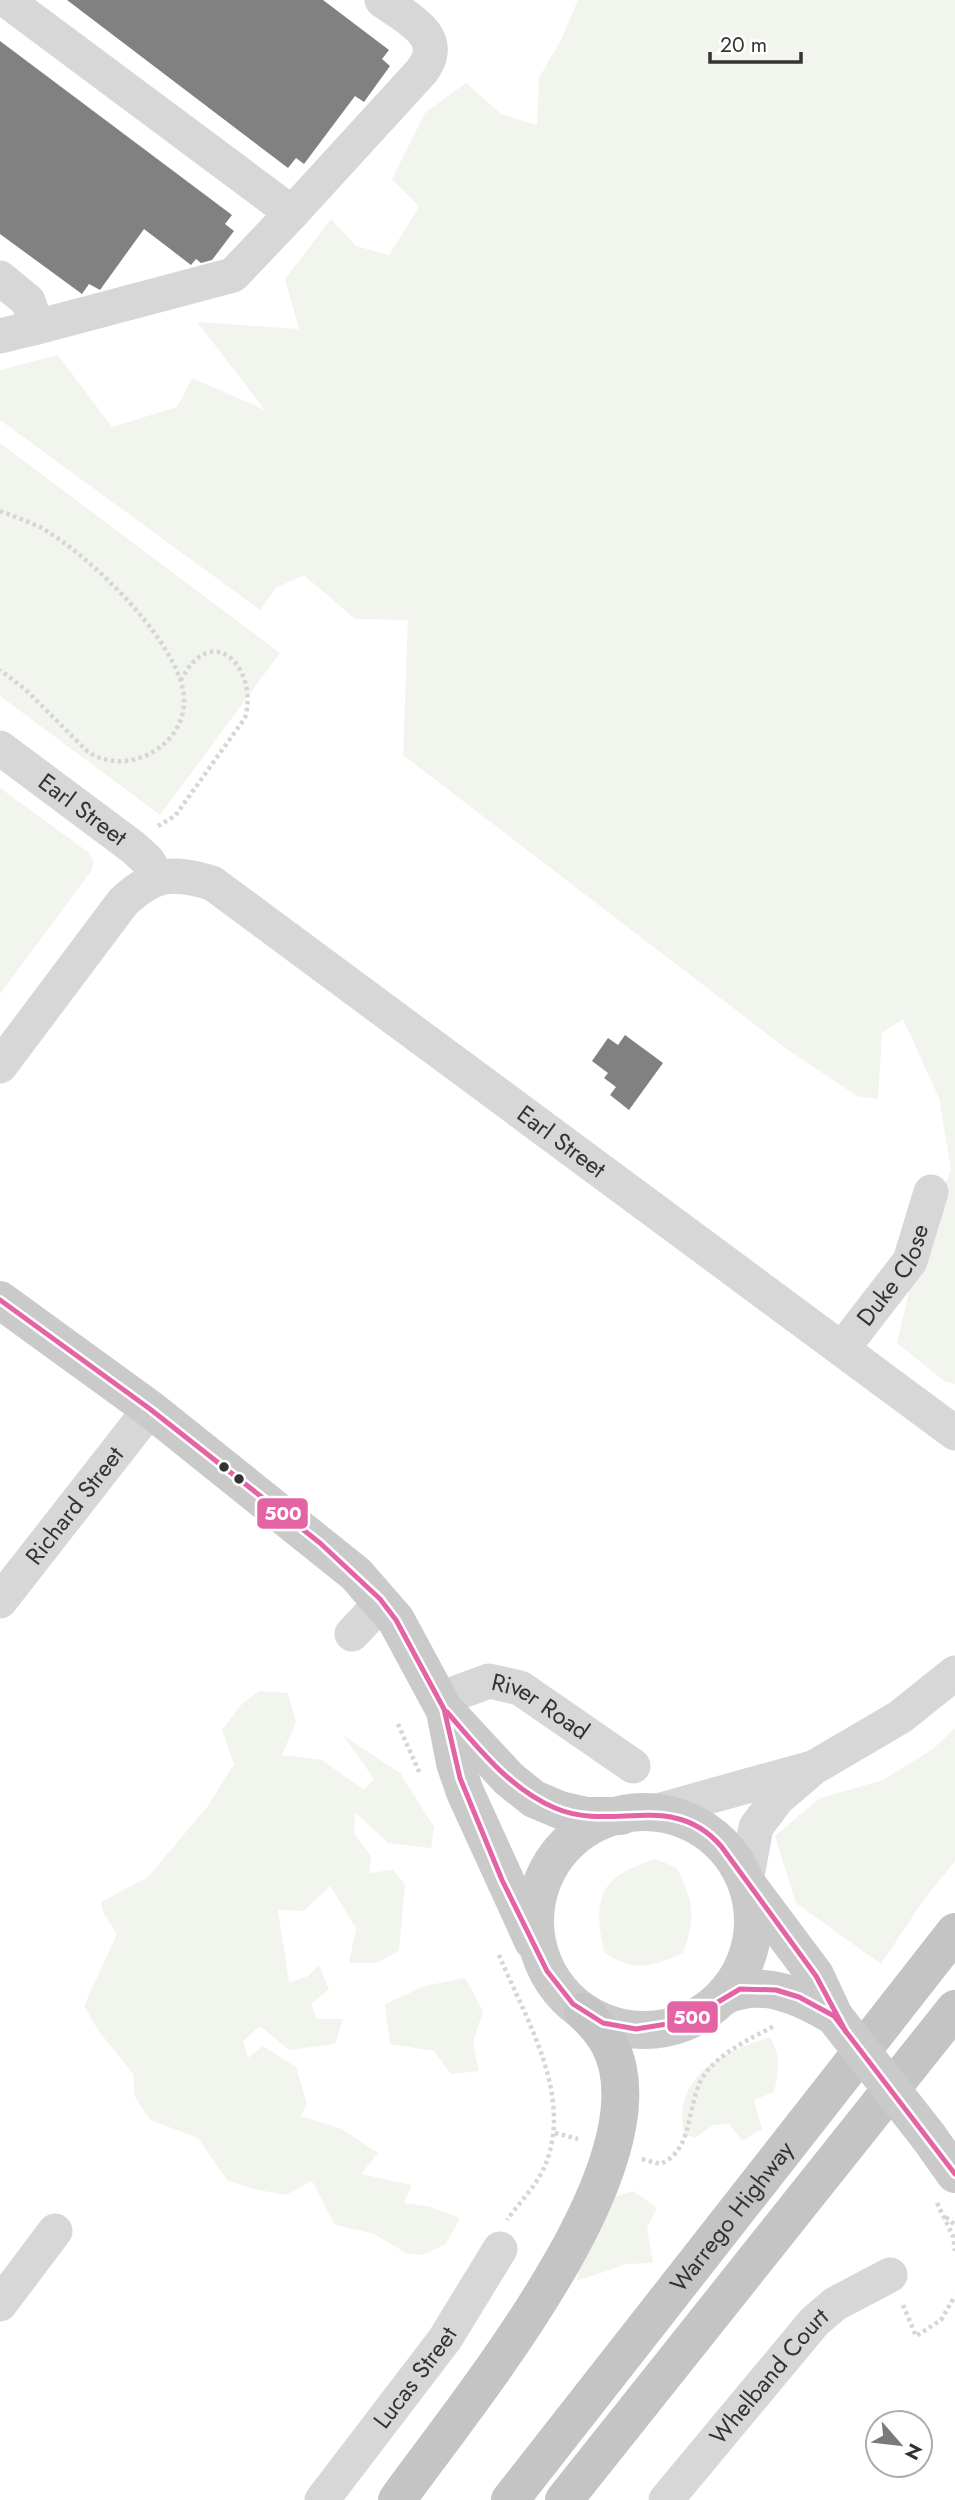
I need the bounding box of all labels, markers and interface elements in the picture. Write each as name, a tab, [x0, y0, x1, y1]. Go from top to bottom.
scale bar	[710, 21, 801, 65]
text: 20 m	[720, 30, 767, 60]
street label: Earl Street	[31, 764, 135, 854]
street label: Earl Street	[510, 1096, 614, 1186]
street label: Duke Close	[848, 1220, 937, 1333]
street label: Richard Street	[17, 1439, 132, 1572]
unlabelled marker	[217, 1460, 231, 1474]
unlabelled marker	[232, 1472, 246, 1486]
line badge: 500	[256, 1497, 309, 1530]
text: 500	[264, 1500, 302, 1527]
street label: River Road	[488, 1664, 597, 1748]
line badge: 500	[666, 2000, 719, 2034]
text: 500	[673, 2004, 711, 2031]
street label: Warrego Highway	[661, 2133, 802, 2299]
street label: Whelband Court	[701, 2299, 836, 2452]
street label: Lucas Street	[365, 2320, 466, 2436]
north arrow	[864, 2409, 934, 2479]
text: N	[898, 2439, 929, 2465]

